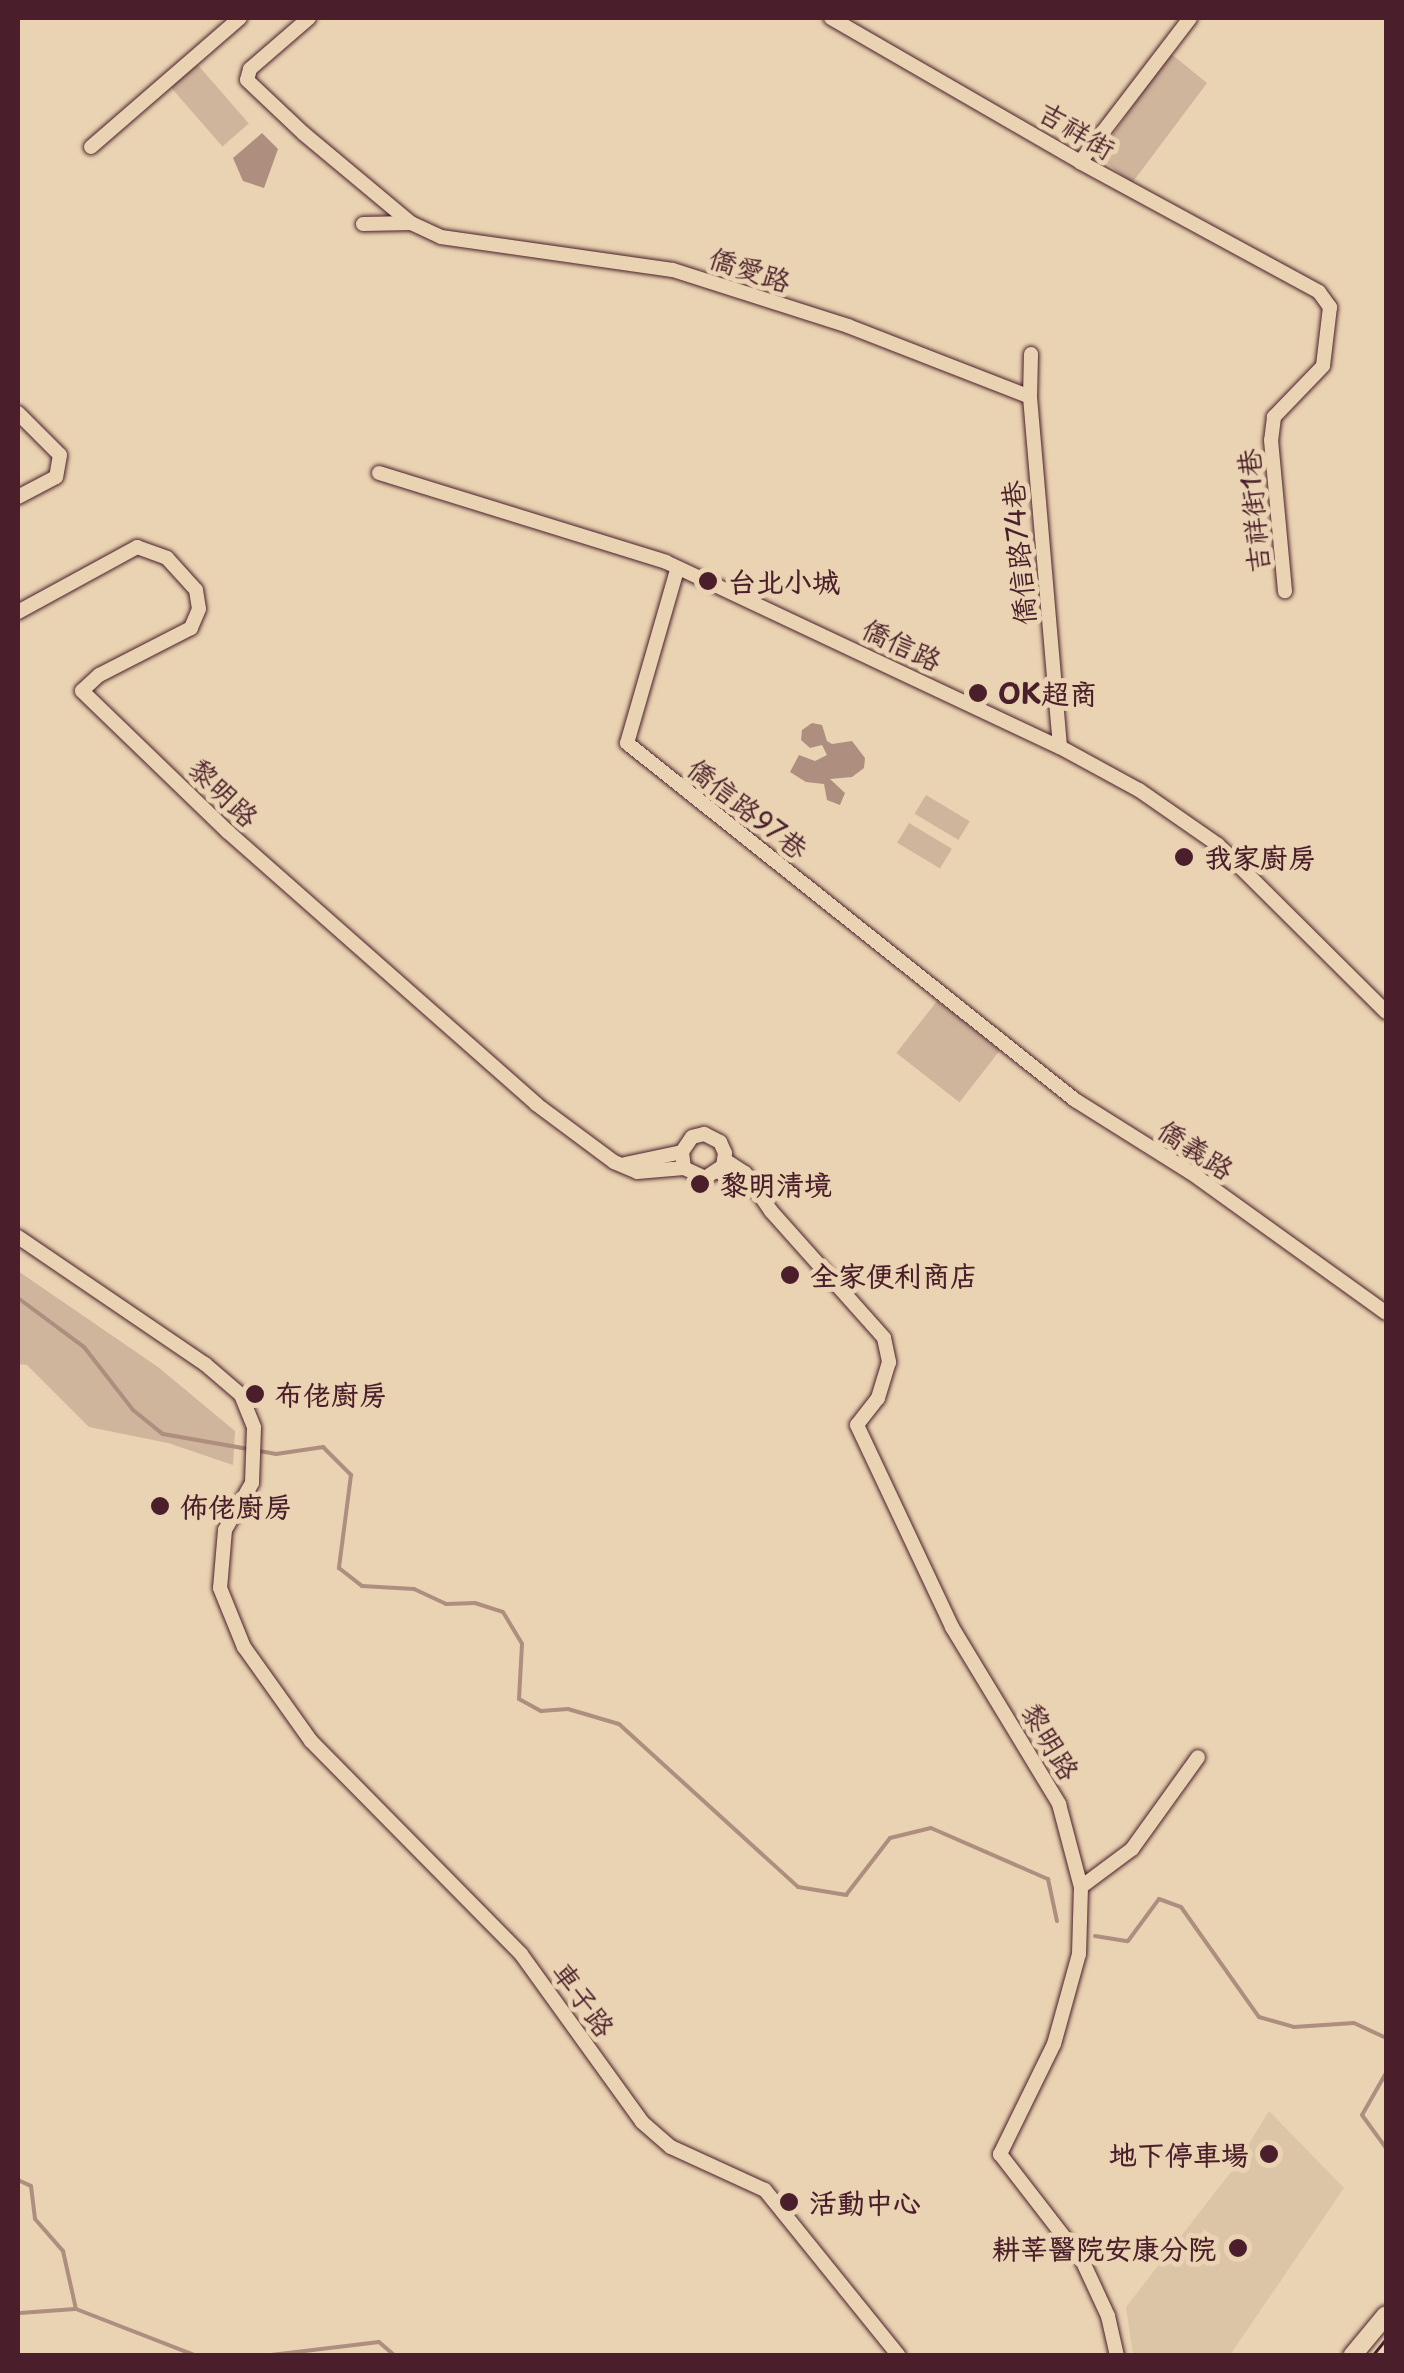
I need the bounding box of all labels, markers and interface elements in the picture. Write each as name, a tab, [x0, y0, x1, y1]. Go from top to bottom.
street label: 吉祥街	[1032, 94, 1122, 166]
street label: 僑愛路	[705, 240, 795, 298]
street label: 吉祥街1巷	[1231, 447, 1275, 575]
street label: 僑信路74巷	[995, 479, 1041, 627]
place label: 台北小城	[728, 564, 840, 598]
marker: 台北小城	[697, 570, 719, 592]
street label: 僑信路	[857, 611, 947, 677]
place label: OK超商	[998, 676, 1097, 710]
marker: OK超商	[967, 682, 989, 704]
street label: 僑信路97巷	[681, 750, 815, 866]
street label: 黎明路	[182, 751, 266, 833]
place label: 我家廚房	[1204, 840, 1316, 874]
marker: 我家廚房	[1173, 846, 1195, 868]
street label: 僑義路	[1152, 1112, 1240, 1186]
place label: 黎明清境	[720, 1167, 832, 1201]
marker: 黎明清境	[689, 1173, 711, 1195]
place label: 全家便利商店	[810, 1258, 978, 1292]
marker: 全家便利商店	[779, 1264, 801, 1286]
place label: 布佬廚房	[275, 1377, 387, 1411]
marker: 布佬廚房	[244, 1383, 266, 1405]
place label: 佈佬廚房	[180, 1489, 292, 1523]
marker: 佈佬廚房	[149, 1495, 171, 1517]
street label: 黎明路	[1015, 1696, 1087, 1786]
street label: 車子路	[546, 1955, 622, 2043]
place label: 地下停車場	[1109, 2137, 1249, 2171]
marker: 地下停車場	[1258, 2143, 1280, 2165]
place label: 活動中心	[809, 2185, 921, 2219]
marker: 活動中心	[778, 2191, 800, 2213]
place label: 耕莘醫院安康分院	[992, 2231, 1216, 2265]
marker: 耕莘醫院安康分院	[1225, 2235, 1251, 2261]

